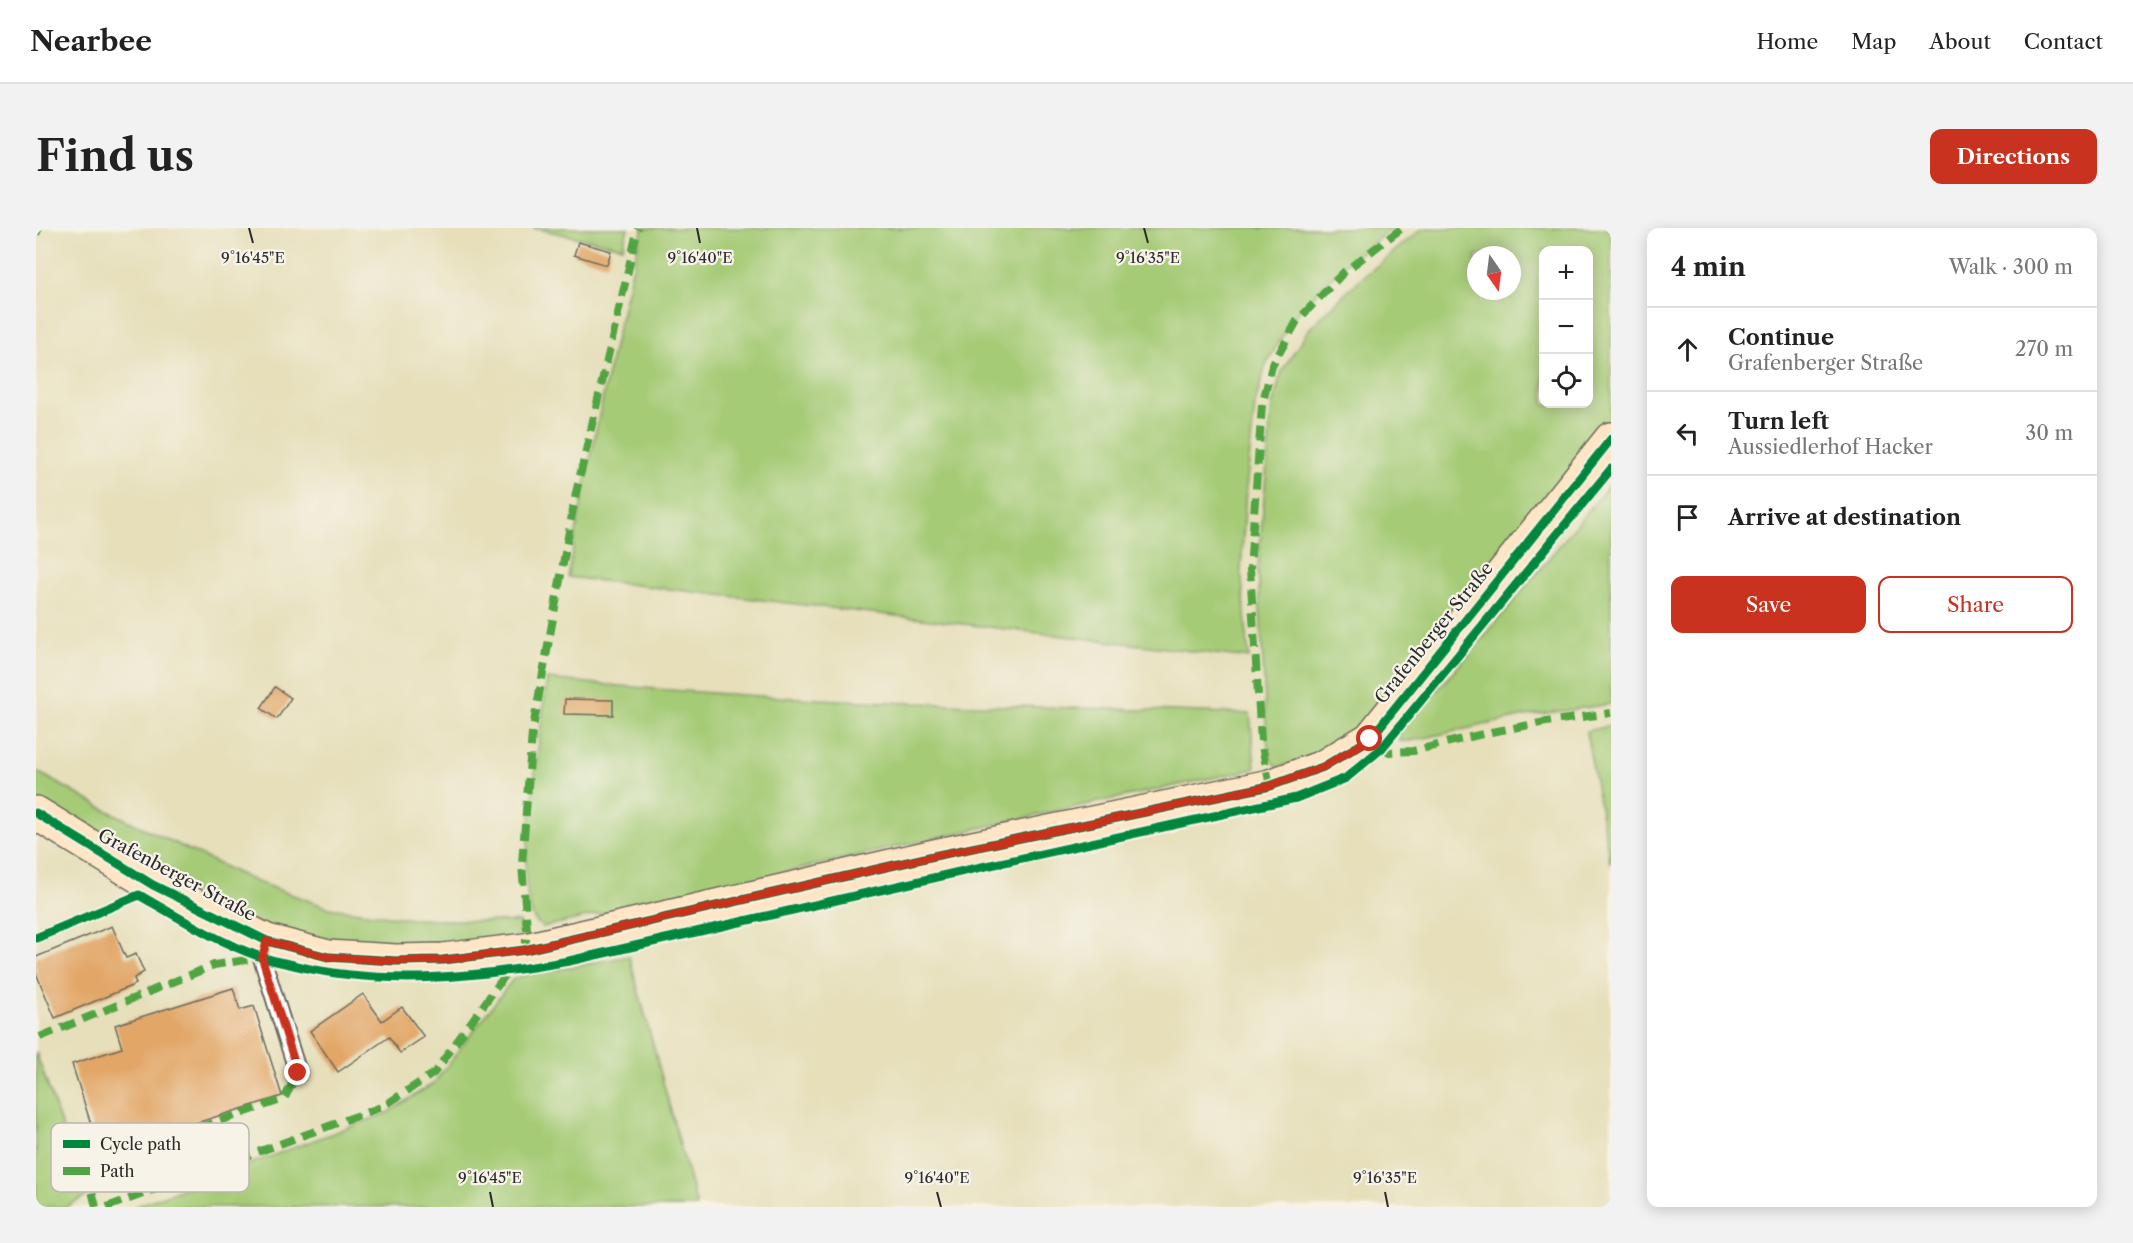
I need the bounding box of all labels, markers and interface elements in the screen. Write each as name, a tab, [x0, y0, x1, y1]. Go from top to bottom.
text: Nearbee	[30, 24, 152, 58]
text: Home	[1757, 29, 1818, 54]
text: Map	[1851, 29, 1896, 54]
text: About	[1929, 29, 1991, 54]
text: Contact	[2024, 29, 2103, 54]
button: Directions	[1930, 129, 2097, 184]
text: Find us	[36, 130, 194, 182]
north arrow	[1467, 246, 1521, 300]
map controls	[1539, 246, 1593, 408]
button: +	[1539, 246, 1593, 300]
text: 9°16'45"E	[221, 248, 285, 267]
text: 9°16'40"E	[667, 248, 733, 267]
text: 9°16'35"E	[1116, 248, 1180, 267]
text: 4 min	[1671, 251, 1746, 283]
text: Walk · 300 m	[1949, 255, 2073, 279]
button: −	[1539, 300, 1593, 354]
text: Continue	[1728, 324, 1834, 351]
icon: ahead	[1671, 333, 1704, 366]
text: 270 m	[2015, 337, 2073, 361]
text: Grafenberger Straße	[1728, 351, 1923, 375]
button: locate	[1539, 354, 1593, 408]
text: Turn left	[1728, 408, 1829, 435]
icon: left	[1671, 417, 1704, 450]
text: 30 m	[2025, 421, 2073, 445]
text: Aussiedlerhof Hacker	[1728, 435, 1933, 459]
icon: arrive	[1671, 501, 1704, 534]
text: Arrive at destination	[1728, 504, 1961, 531]
street label: Grafenberger Straße	[1370, 558, 1498, 708]
button: Save	[1671, 576, 1866, 633]
button: Share	[1878, 576, 2073, 633]
route start	[1356, 725, 1382, 751]
street label: Grafenberger Straße	[94, 824, 260, 926]
route end	[284, 1059, 310, 1085]
legend	[51, 1123, 249, 1192]
text: Cycle path	[100, 1134, 181, 1154]
text: Path	[100, 1161, 134, 1181]
text: 9°16'45"E	[458, 1168, 522, 1187]
text: 9°16'40"E	[904, 1168, 970, 1187]
text: 9°16'35"E	[1353, 1168, 1417, 1187]

